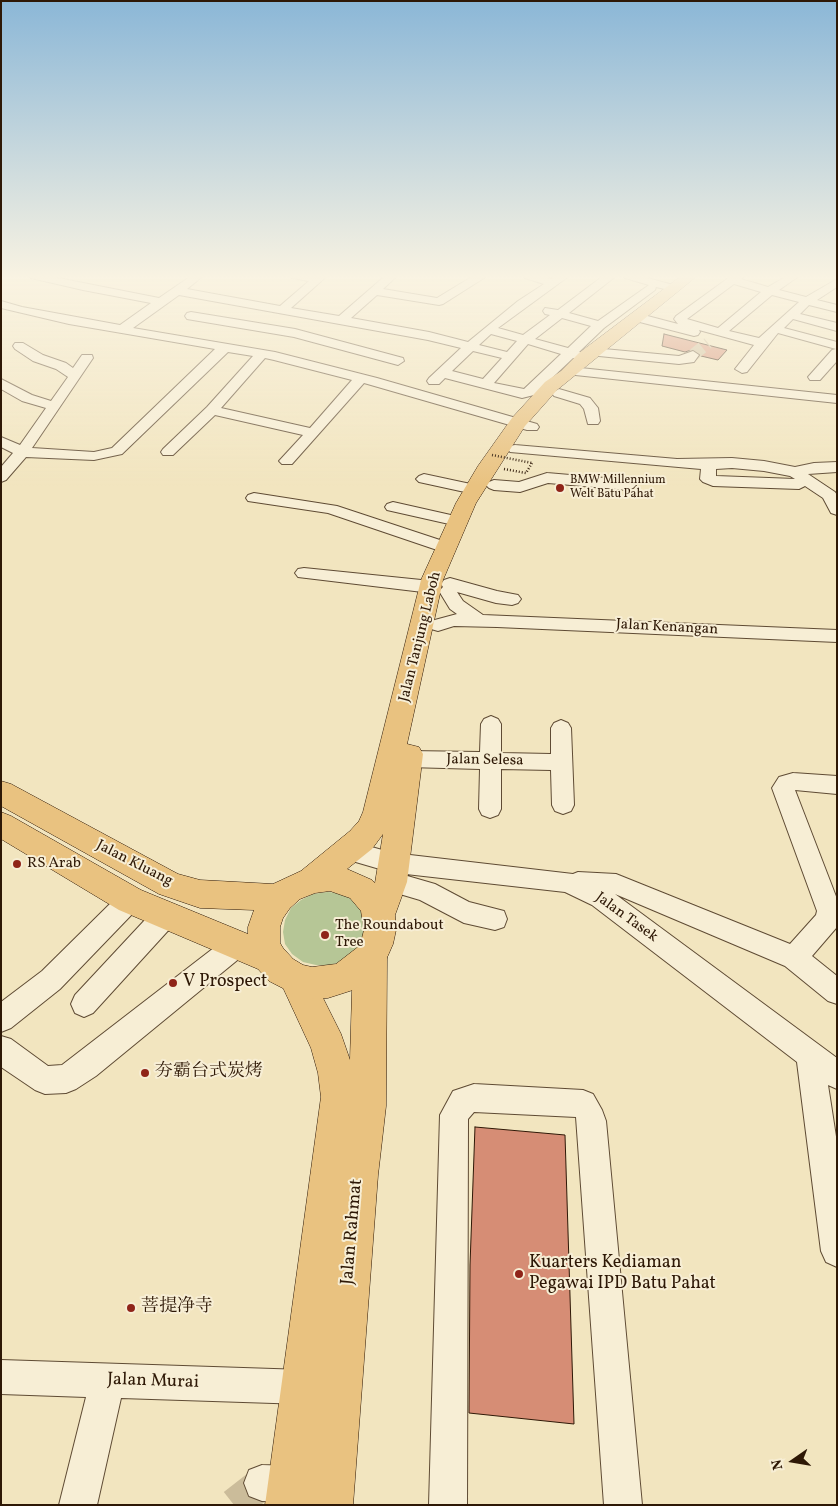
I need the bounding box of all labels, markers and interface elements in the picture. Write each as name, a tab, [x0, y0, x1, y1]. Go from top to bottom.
place label: BMW Millennium Welt Batu Pahat	[570, 474, 666, 502]
marker: BMW Millennium Welt Batu Pahat	[554, 482, 566, 494]
street label: Jalan Tanjung Laboh	[396, 570, 446, 704]
street label: Jalan Kenangan	[615, 616, 719, 640]
street label: Jalan Selesa	[446, 751, 524, 771]
street label: Jalan Kluang	[93, 837, 175, 891]
place label: RS Arab	[27, 855, 81, 873]
marker: RS Arab	[11, 858, 23, 870]
street label: Jalan Tasek	[591, 889, 661, 947]
place label: The Roundabout Tree	[335, 917, 444, 952]
marker: The Roundabout Tree	[319, 929, 331, 941]
place label: V Prospect	[183, 972, 267, 994]
marker: V Prospect	[167, 977, 179, 989]
place label: 夯霸台式炭烤	[155, 1062, 263, 1084]
marker: 夯霸台式炭烤	[139, 1067, 151, 1079]
street label: Jalan Rahmat	[338, 1178, 368, 1286]
place label: Kuarters Kediaman Pegawai IPD Batu Pahat	[529, 1253, 716, 1296]
marker: Kuarters Kediaman Pegawai IPD Batu Pahat	[513, 1268, 525, 1280]
place label: 菩提净寺	[141, 1297, 213, 1319]
marker: 菩提净寺	[125, 1302, 137, 1314]
street label: Jalan Murai	[107, 1370, 199, 1394]
north arrow	[768, 1436, 818, 1486]
text: N	[767, 1457, 788, 1472]

